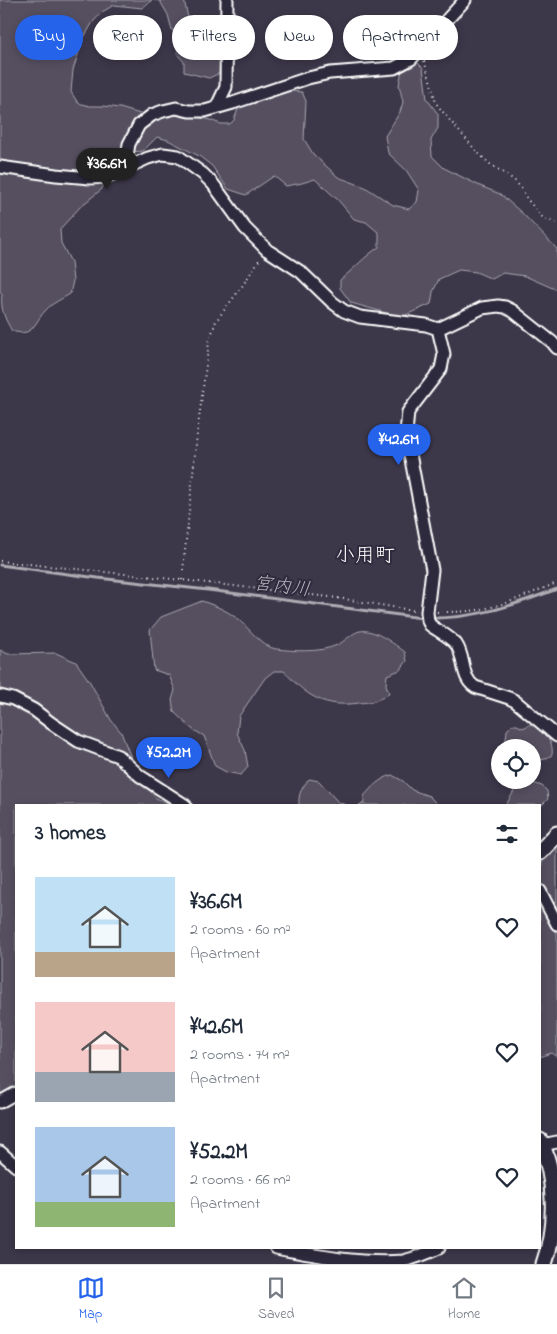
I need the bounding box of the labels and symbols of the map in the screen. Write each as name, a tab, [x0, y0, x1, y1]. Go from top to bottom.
pin: ¥36.6M	[66, 148, 148, 190]
pin: ¥42.6M	[358, 424, 440, 466]
district label: 小用町	[335, 542, 395, 571]
water label: 宮内川	[252, 571, 312, 604]
pin: ¥52.2M	[128, 736, 210, 779]

